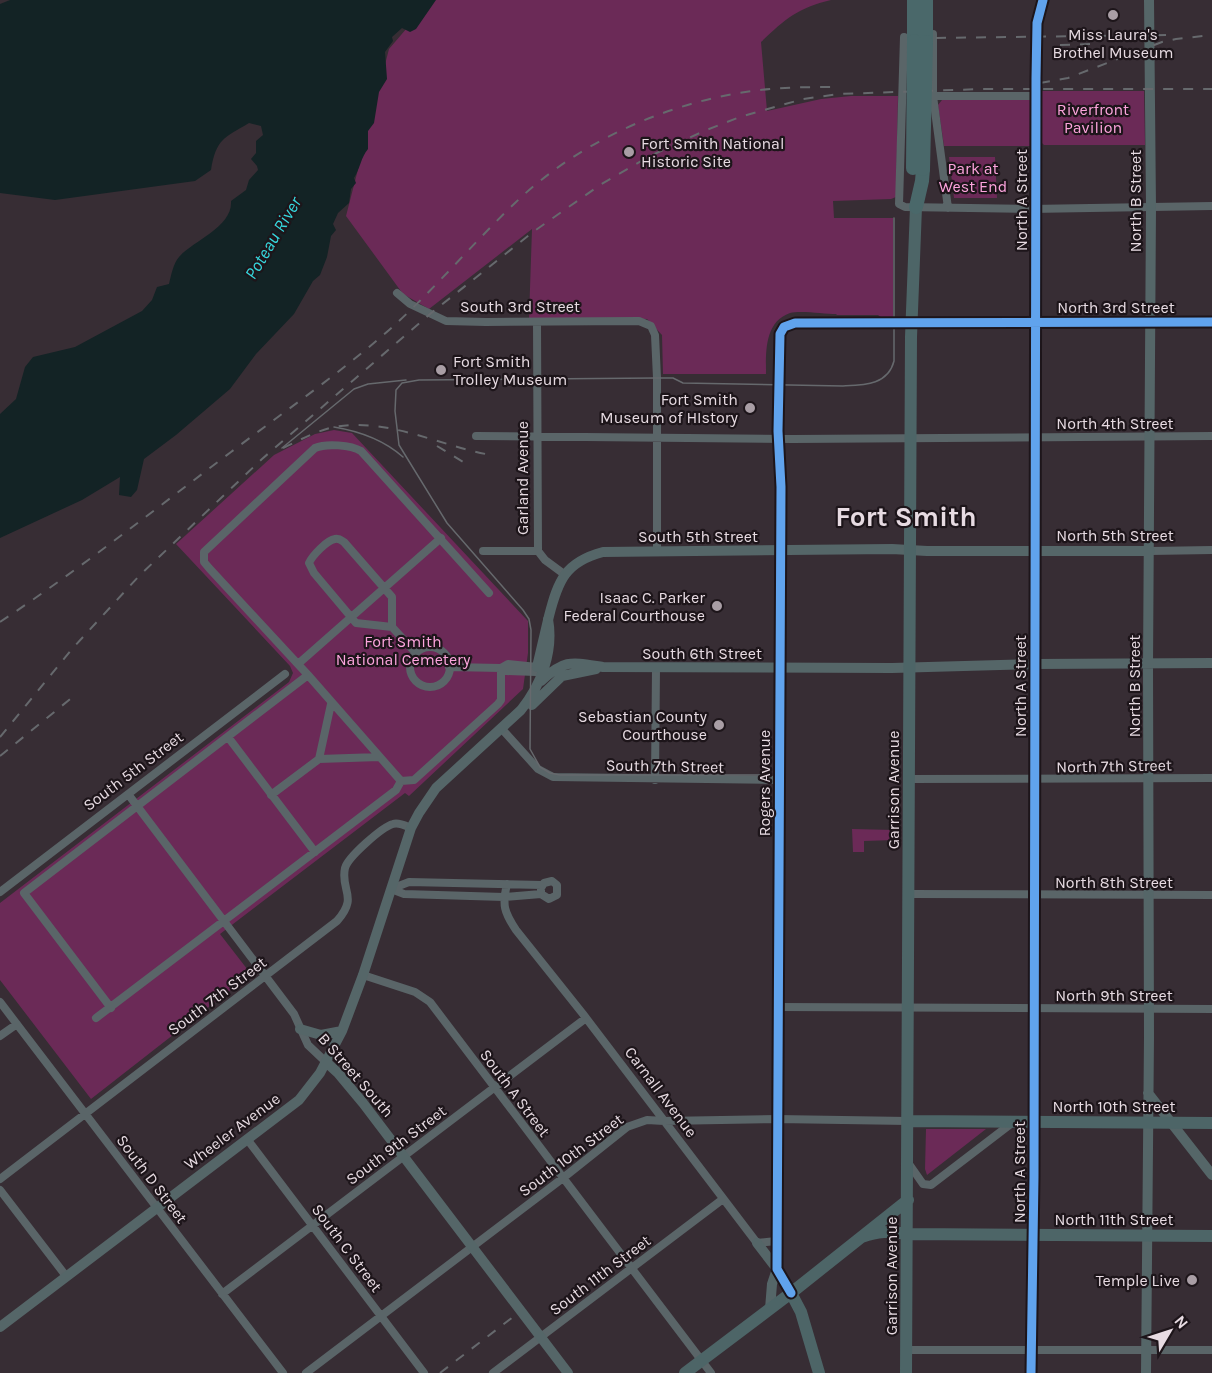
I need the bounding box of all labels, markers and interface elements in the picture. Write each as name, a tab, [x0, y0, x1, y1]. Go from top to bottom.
marker: Miss Laura's Brothel Museum	[1106, 8, 1120, 22]
place label: Miss Laura's Brothel Museum	[1052, 25, 1174, 62]
park label: Riverfront Pavilion	[1057, 100, 1129, 137]
place label: Fort Smith National Historic Site	[641, 134, 784, 171]
marker: Fort Smith National Historic Site	[622, 145, 636, 159]
street label: North A Street	[1012, 149, 1031, 251]
street label: North B Street	[1126, 150, 1145, 252]
park label: Park at West End	[939, 159, 1007, 196]
water label: Poteau River	[240, 192, 307, 283]
street label: South 3rd Street	[460, 297, 580, 316]
street label: North 3rd Street	[1057, 298, 1175, 317]
place label: Fort Smith Trolley Museum	[453, 352, 567, 389]
marker: Fort Smith Trolley Museum	[434, 363, 448, 377]
place label: Fort Smith Museum of HIstory	[600, 390, 739, 427]
marker: Fort Smith Museum of HIstory	[743, 401, 757, 415]
street label: North 4th Street	[1056, 414, 1174, 433]
street label: Garland Avenue	[513, 421, 532, 535]
district label: Fort Smith	[835, 500, 977, 533]
street label: North 5th Street	[1056, 526, 1174, 545]
street label: South 5th Street	[638, 527, 758, 546]
place label: Isaac C. Parker Federal Courthouse	[564, 588, 705, 625]
marker: Isaac C. Parker Federal Courthouse	[710, 599, 724, 613]
park label: Fort Smith National Cemetery	[336, 632, 471, 669]
street label: North A Street	[1011, 635, 1030, 737]
street label: North B Street	[1125, 635, 1144, 737]
street label: South 6th Street	[642, 644, 762, 663]
place label: Sebastian County Courthouse	[578, 707, 708, 744]
marker: Sebastian County Courthouse	[712, 718, 726, 732]
street label: South 5th Street	[79, 727, 187, 815]
street label: Rogers Avenue	[755, 730, 774, 836]
street label: Garrison Avenue	[884, 731, 903, 849]
street label: South 7th Street	[606, 755, 724, 777]
street label: North 7th Street	[1056, 755, 1172, 777]
street label: North 8th Street	[1055, 873, 1173, 892]
street label: South 7th Street	[164, 953, 270, 1039]
street label: North 9th Street	[1055, 986, 1173, 1005]
street label: B Street South	[314, 1029, 398, 1121]
street label: Carnall Avenue	[621, 1043, 701, 1141]
street label: South A Street	[476, 1046, 554, 1140]
street label: Wheeler Avenue	[180, 1089, 284, 1173]
street label: North 10th Street	[1052, 1097, 1176, 1116]
street label: South 9th Street	[342, 1101, 450, 1189]
street label: South 10th Street	[515, 1110, 627, 1200]
street label: North A Street	[1010, 1121, 1029, 1223]
street label: South D Street	[113, 1131, 191, 1227]
street label: South C Street	[308, 1200, 386, 1296]
street label: North 11th Street	[1055, 1210, 1173, 1229]
street label: Garrison Avenue	[882, 1217, 901, 1335]
street label: South 11th Street	[546, 1231, 654, 1319]
place label: Temple Live	[1096, 1271, 1180, 1290]
marker: Temple Live	[1185, 1273, 1199, 1287]
north arrow	[1140, 1301, 1200, 1361]
text: N	[1170, 1311, 1192, 1332]

